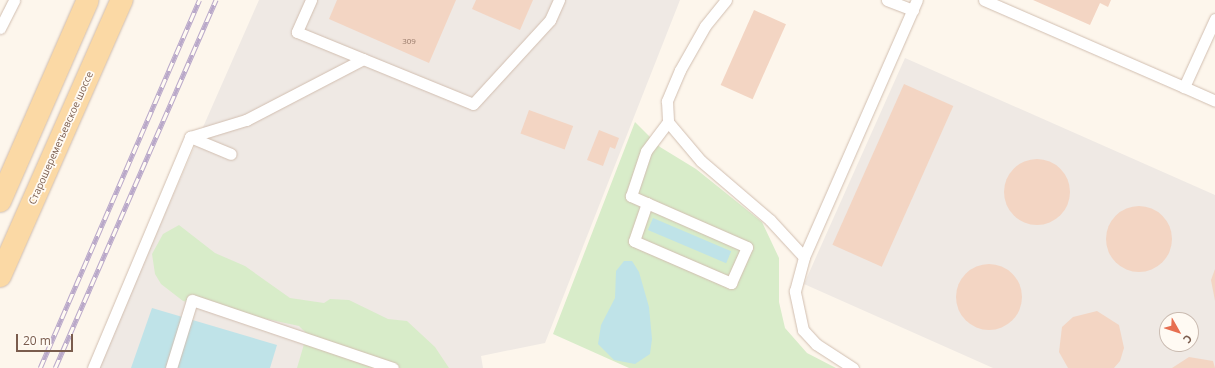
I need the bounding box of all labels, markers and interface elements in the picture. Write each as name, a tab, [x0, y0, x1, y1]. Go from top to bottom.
house number: 309	[402, 36, 416, 46]
street label: Старошереметьевское шоссе	[26, 70, 96, 206]
north arrow	[1159, 312, 1199, 352]
scale bar	[18, 326, 75, 352]
text: 20 m	[23, 332, 51, 349]
text: С	[1180, 332, 1196, 347]

